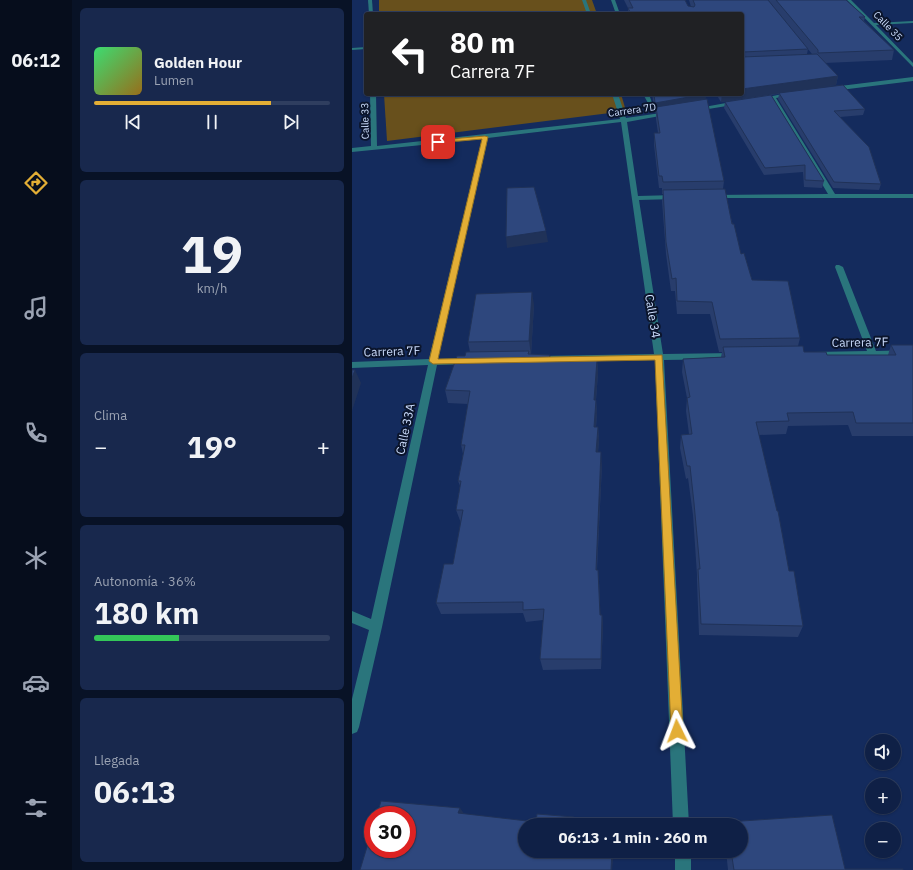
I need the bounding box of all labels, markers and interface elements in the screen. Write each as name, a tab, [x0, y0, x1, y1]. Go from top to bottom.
street label: Calle 35	[871, 8, 905, 44]
text: 80 m	[450, 24, 515, 61]
icon: left	[384, 28, 436, 80]
text: 06:12	[11, 49, 61, 72]
text: Golden Hour	[154, 53, 242, 72]
text: Carrera 7F	[450, 60, 535, 83]
text: Lumen	[154, 72, 194, 89]
street label: Carrera 7D	[607, 100, 657, 120]
street label: Calle 33	[358, 102, 372, 140]
icon: previous	[122, 111, 144, 133]
icon: pause	[201, 111, 223, 133]
icon: next	[280, 111, 302, 133]
pin	[421, 125, 455, 159]
icon: arrive	[427, 131, 449, 153]
icon: directions	[22, 169, 50, 197]
text: 19	[181, 220, 243, 287]
text: km/h	[197, 280, 227, 297]
street label: Calle 34	[642, 293, 664, 339]
icon: music	[22, 294, 50, 322]
street label: Carrera 7F	[832, 334, 889, 350]
street label: Carrera 7F	[363, 343, 421, 359]
street label: Calle 33A	[392, 402, 418, 456]
text: Clima	[94, 407, 127, 424]
icon: phone	[22, 419, 50, 447]
text: 19°	[187, 427, 237, 466]
text: −	[94, 432, 107, 461]
text: +	[317, 432, 330, 461]
icon: climate	[22, 544, 50, 572]
text: Autonomía · 36%	[94, 573, 196, 590]
text: 180 km	[94, 593, 199, 632]
icon: car	[22, 669, 50, 697]
position arrow	[656, 710, 698, 752]
map controls	[865, 734, 901, 858]
button: sound	[865, 734, 901, 770]
text: Llegada	[94, 752, 139, 769]
text: 06:13	[94, 772, 176, 811]
button: +	[865, 778, 901, 814]
icon: filters	[22, 794, 50, 822]
speed limit sign: 30	[364, 806, 416, 858]
button: −	[865, 822, 901, 858]
text: 06:13 · 1 min · 260 m	[559, 828, 707, 847]

